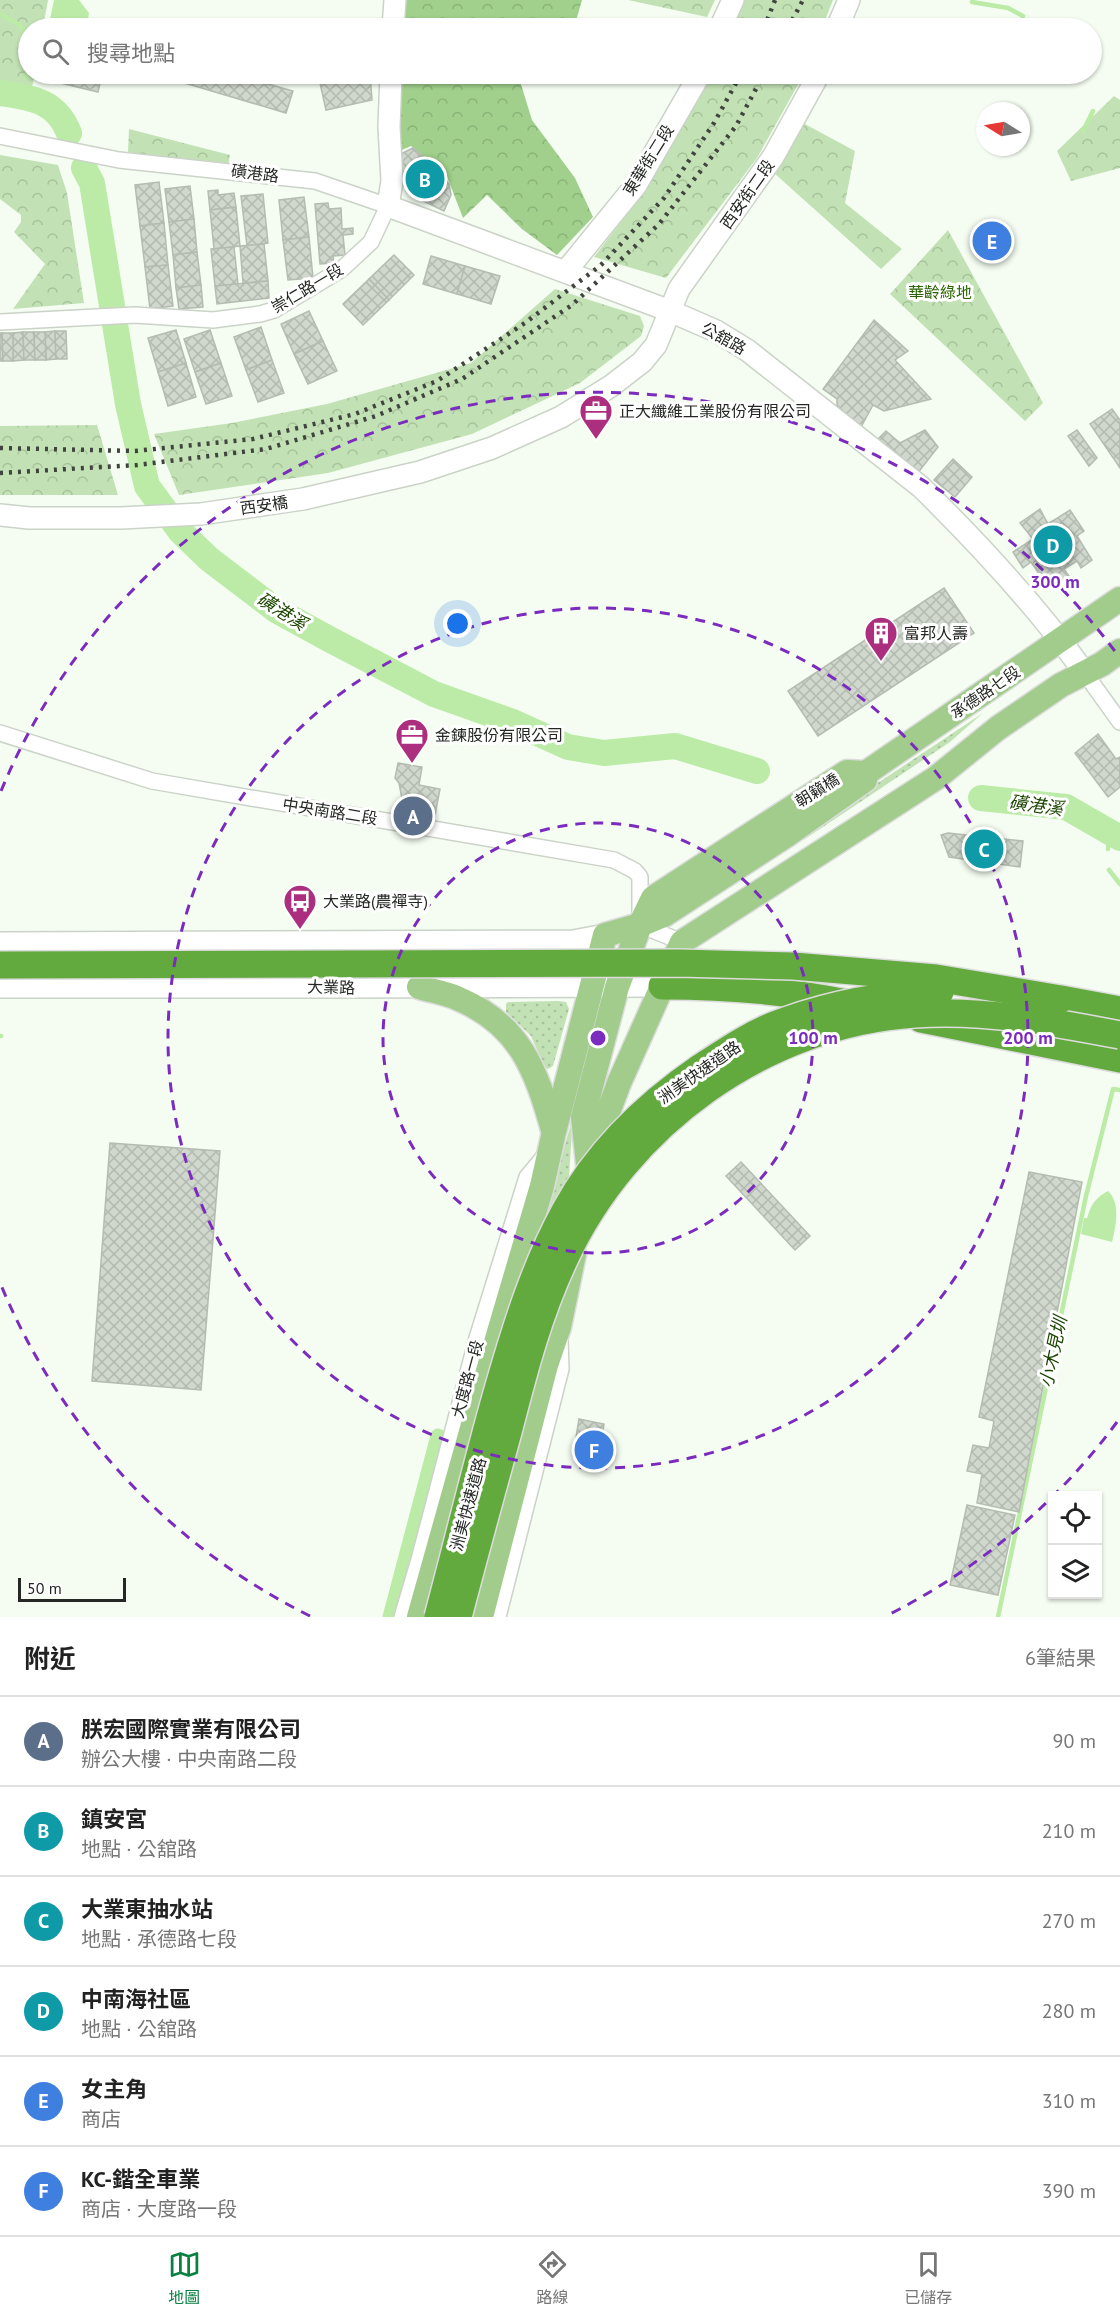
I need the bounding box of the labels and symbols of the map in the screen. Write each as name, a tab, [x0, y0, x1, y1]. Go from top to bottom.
north arrow	[976, 102, 1030, 156]
street label: 東華街二段	[618, 121, 678, 199]
street label: 西安街二段	[716, 155, 778, 233]
pin: B	[406, 156, 444, 201]
street label: 磺港路	[230, 160, 280, 186]
pin: E	[972, 218, 1012, 264]
street label: 崇仁路一段	[268, 259, 346, 317]
park label: 華齡綠地	[908, 282, 972, 302]
street label: 公舘路	[698, 318, 750, 358]
office icon: 正大纖維工業股份有限公司	[578, 393, 614, 440]
place label: 正大纖維工業股份有限公司	[619, 401, 811, 421]
street label: 西安橋	[239, 492, 289, 518]
pin: D	[1034, 522, 1072, 568]
text: 300 m	[1030, 570, 1080, 593]
water label: 磺港溪	[253, 587, 314, 637]
your location	[443, 609, 472, 638]
building icon: 富邦人壽	[863, 615, 899, 662]
place label: 富邦人壽	[904, 623, 968, 643]
street label: 承德路七段	[946, 661, 1024, 723]
office icon: 金鍊股份有限公司	[394, 717, 430, 764]
place label: 金鍊股份有限公司	[435, 725, 563, 745]
street label: 朝籟橋	[791, 769, 843, 811]
water label: 磺港溪	[1008, 790, 1067, 821]
street label: 中央南路二段	[281, 794, 379, 828]
pin: A	[394, 794, 432, 838]
pin: C	[964, 826, 1004, 872]
bus stop icon: 大業路(農禪寺)	[282, 883, 318, 930]
place label: 大業路(農禪寺)	[323, 891, 428, 911]
street label: 大業路	[307, 977, 355, 997]
text: 100 m	[788, 1026, 838, 1049]
text: 200 m	[1003, 1026, 1053, 1049]
centre of rings	[588, 1028, 608, 1048]
street label: 洲美快速道路	[654, 1036, 744, 1108]
water label: 小木見圳	[1034, 1311, 1072, 1390]
street label: 大度路一段	[447, 1338, 487, 1420]
pin: F	[574, 1428, 614, 1472]
street label: 洲美快速道路	[446, 1455, 490, 1553]
scale bar	[18, 1575, 126, 1602]

